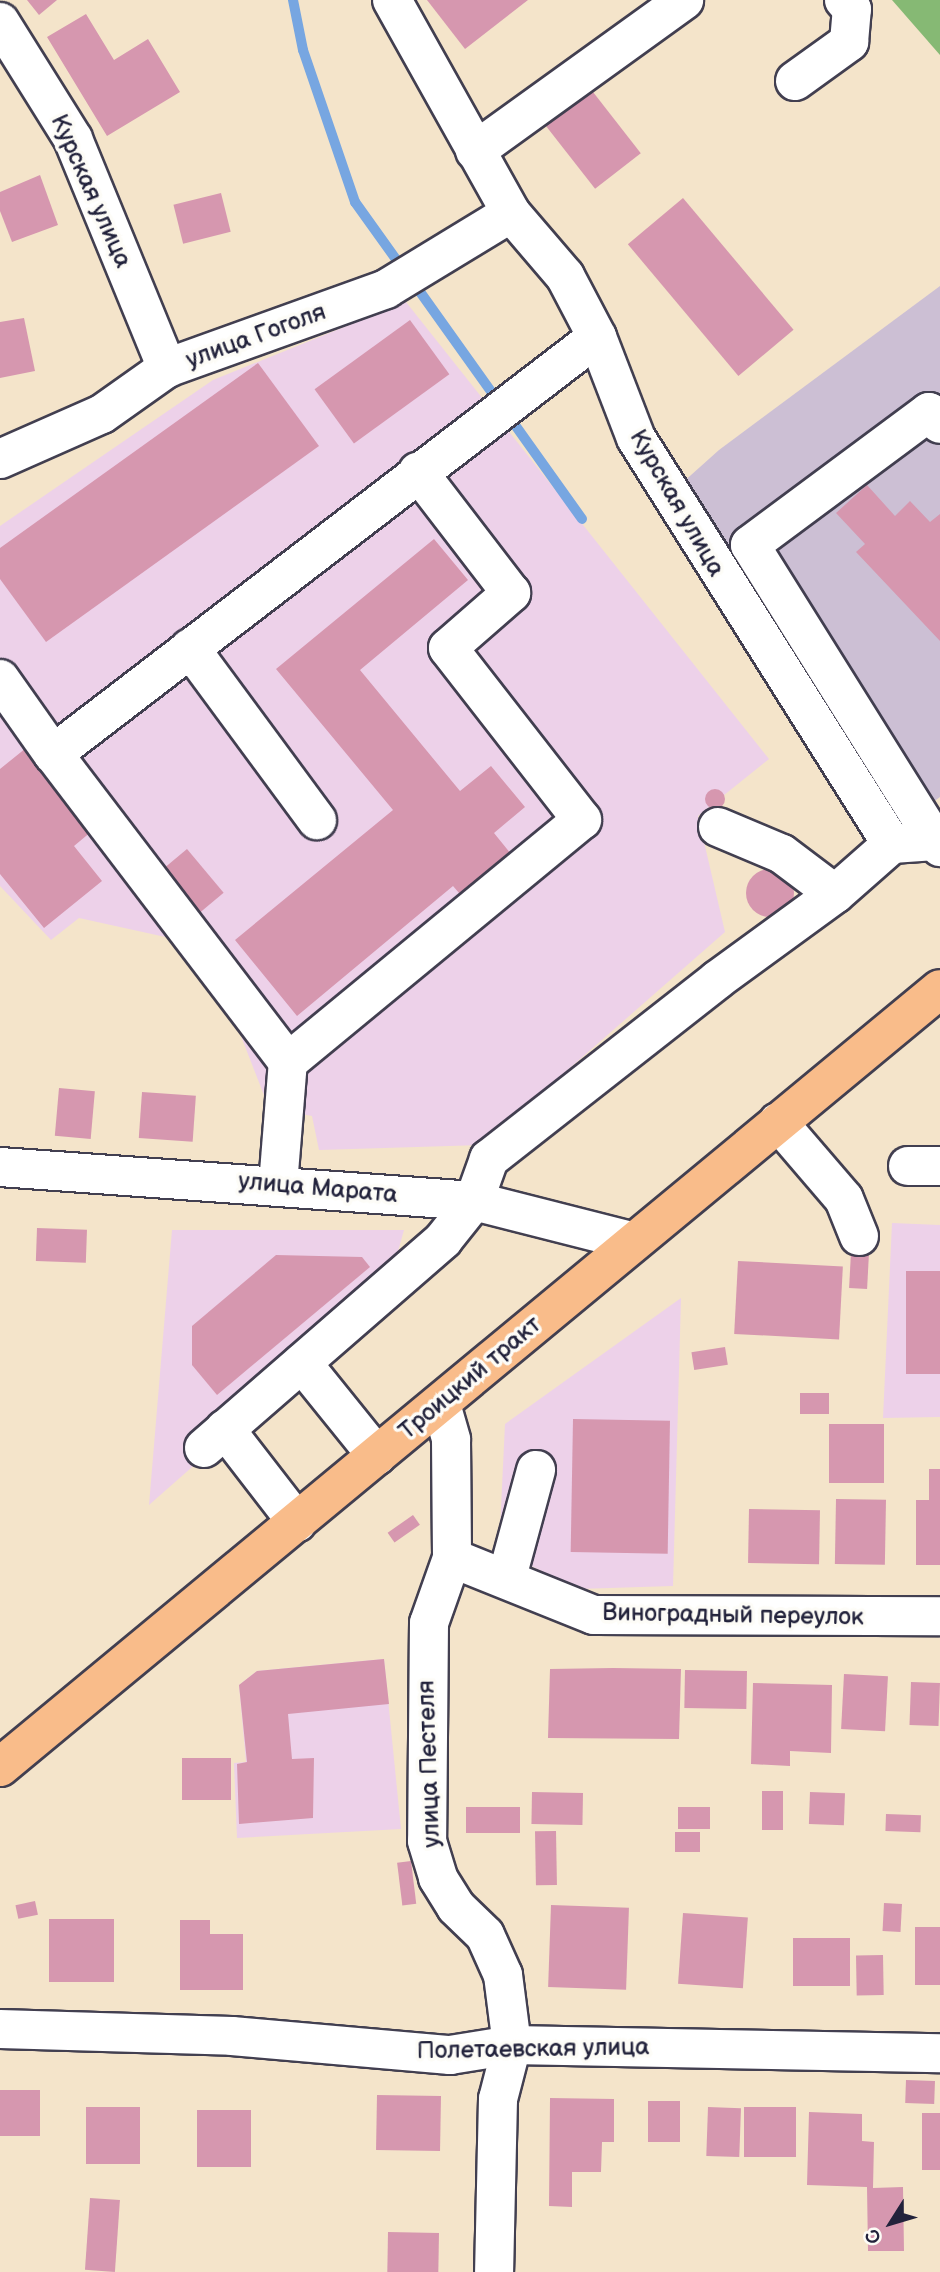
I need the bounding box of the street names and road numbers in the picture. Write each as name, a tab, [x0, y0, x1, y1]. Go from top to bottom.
street label: Курская улица	[44, 110, 138, 272]
street label: улица Гоголя	[182, 297, 330, 375]
street label: Курская улица	[623, 425, 731, 581]
street label: улица Марата	[237, 1167, 399, 1209]
street label: Троицкий тракт	[393, 1310, 547, 1446]
street label: Виноградный переулок	[602, 1598, 864, 1632]
street label: улица Пестеля	[412, 1680, 446, 1848]
street label: Полетаевская улица	[416, 2033, 650, 2065]

